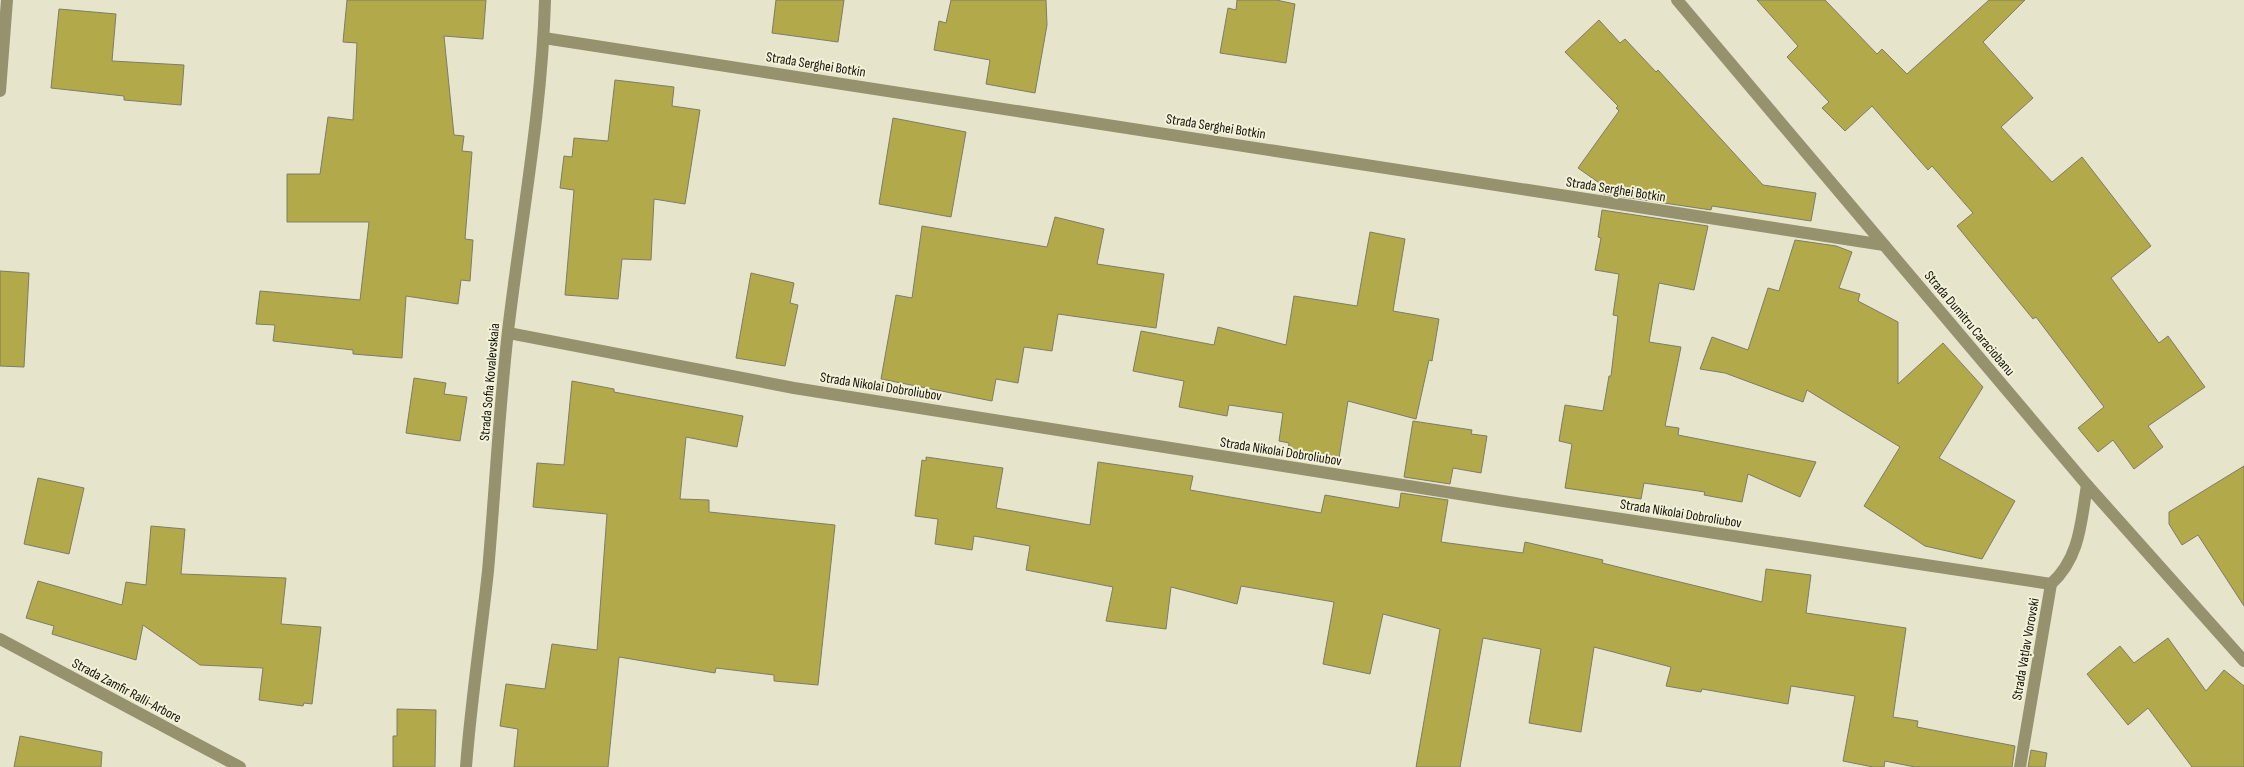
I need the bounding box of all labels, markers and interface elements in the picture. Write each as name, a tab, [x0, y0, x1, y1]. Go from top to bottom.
street label: Strada Serghei Botkin	[765, 48, 867, 81]
street label: Strada Serghei Botkin	[1165, 110, 1267, 143]
street label: Strada Serghei Botkin	[1565, 173, 1667, 206]
street label: Strada Dumitru Caraciobanu	[1921, 267, 2019, 379]
street label: Strada Sofia Kovalevskaia	[476, 322, 503, 442]
street label: Strada Nikolai Dobroliubov	[819, 368, 943, 405]
street label: Strada Nikolai Dobroliubov	[1219, 433, 1343, 470]
street label: Strada Nikolai Dobroliubov	[1619, 495, 1743, 532]
street label: Strada Vațlav Vorovski	[2008, 597, 2043, 702]
street label: Strada Zamfir Ralli-Arbore	[69, 654, 184, 726]

